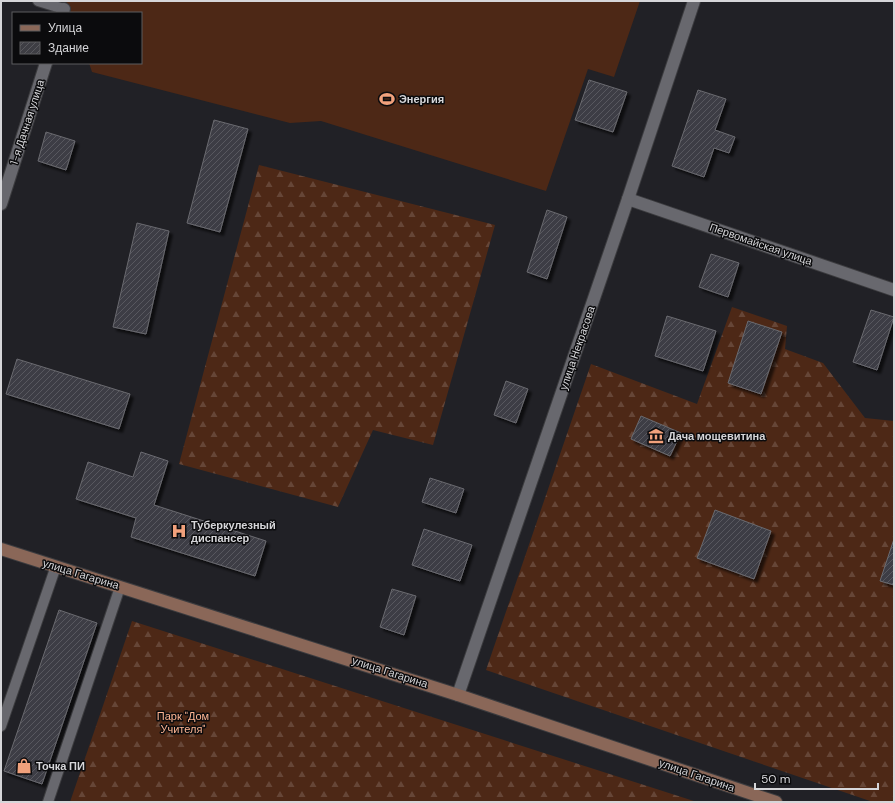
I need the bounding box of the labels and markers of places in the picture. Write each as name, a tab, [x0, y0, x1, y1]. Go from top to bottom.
sports icon: Энергия	[378, 90, 396, 108]
place label: Энергия	[399, 92, 444, 106]
museum icon: Дача мощевитина	[647, 427, 665, 445]
place label: Дача мощевитина	[668, 429, 766, 443]
place label: Туберкулезный диспансер	[191, 518, 276, 545]
hospital icon: Туберкулезный диспансер	[170, 522, 188, 540]
shop icon: Точка ПИ	[15, 757, 33, 775]
place label: Точка ПИ	[36, 759, 85, 773]

